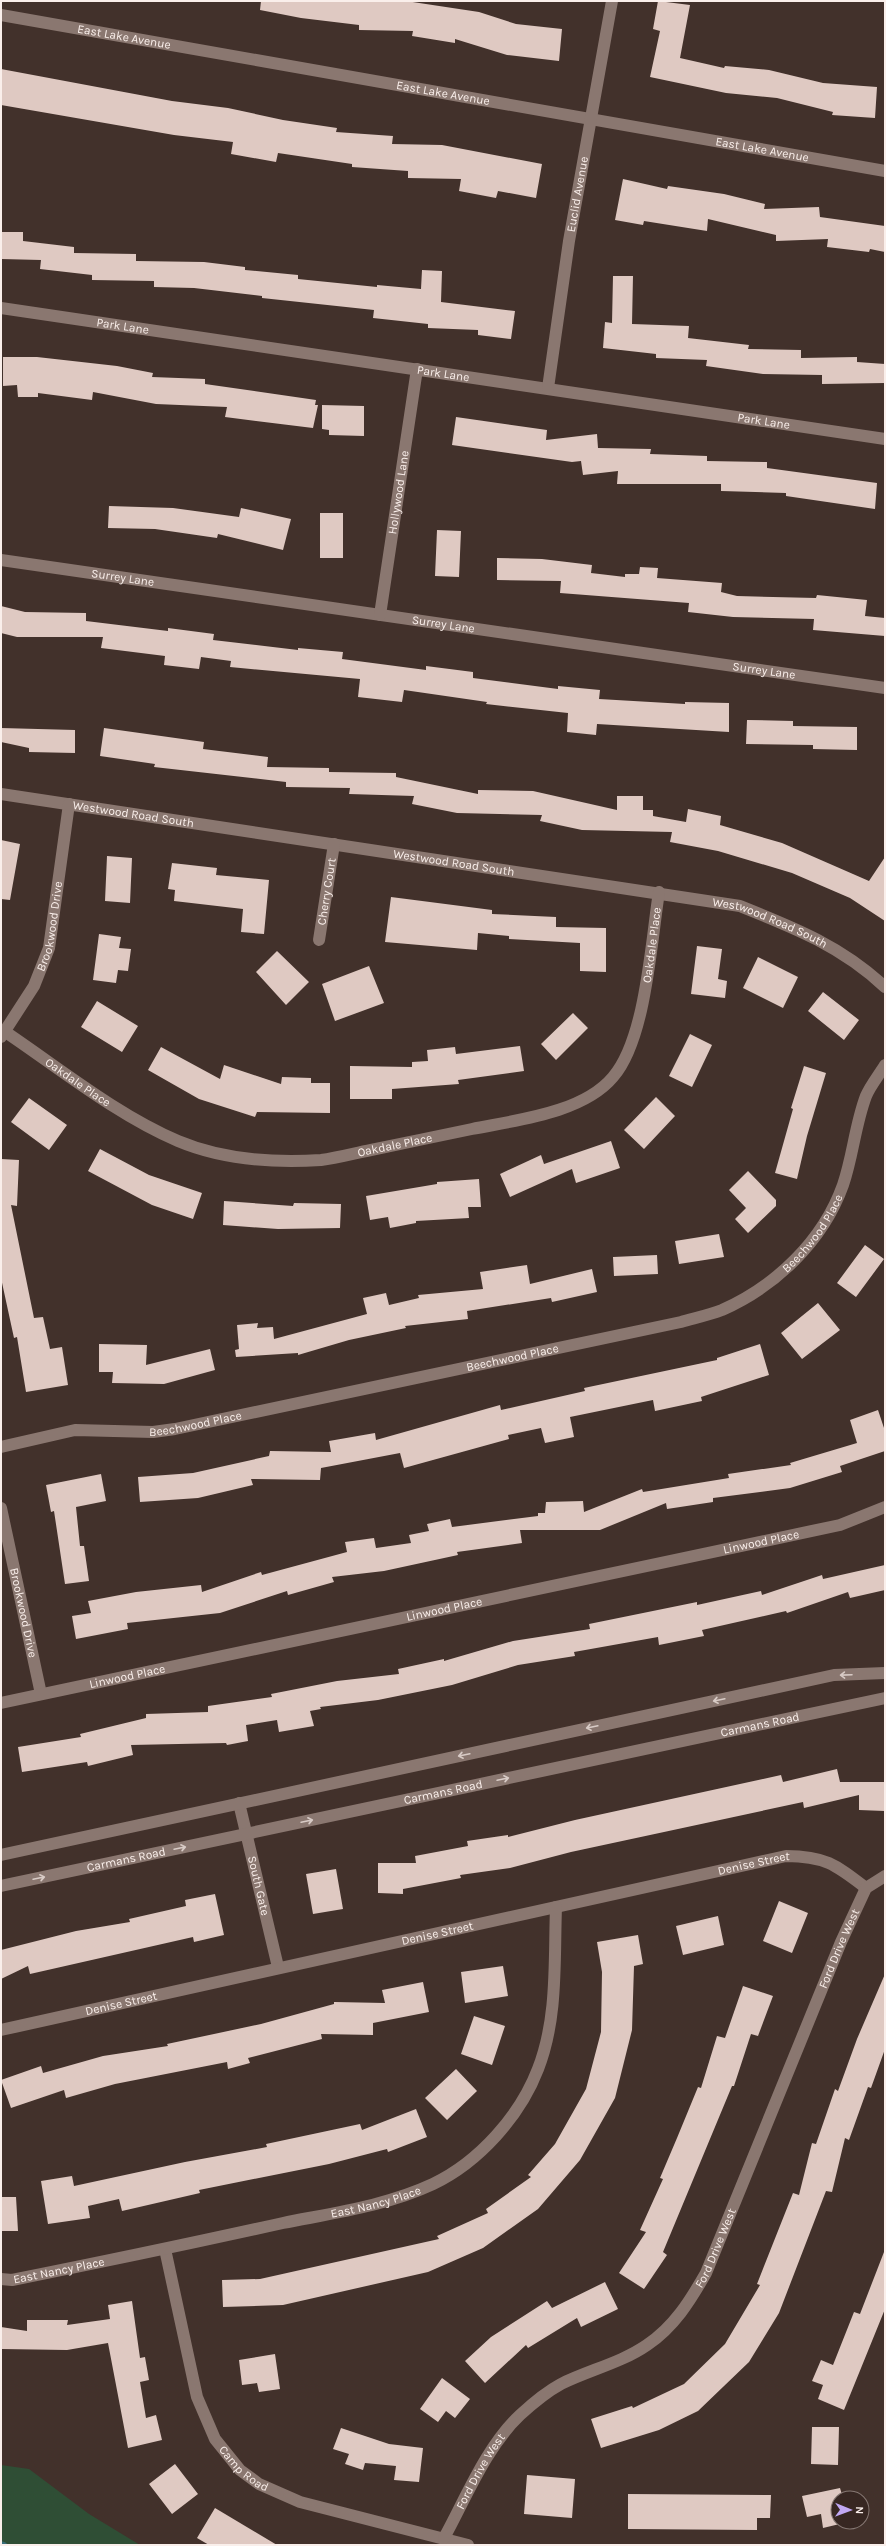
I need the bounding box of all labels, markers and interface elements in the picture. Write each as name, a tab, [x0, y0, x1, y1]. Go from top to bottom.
street label: East Lake Avenue	[76, 22, 172, 52]
street label: East Lake Avenue	[395, 78, 491, 108]
street label: East Lake Avenue	[714, 134, 810, 164]
street label: Euclid Avenue	[564, 155, 591, 233]
street label: Park Lane	[95, 315, 150, 337]
street label: Park Lane	[416, 363, 470, 384]
street label: Park Lane	[736, 410, 791, 432]
street label: Hollywood Lane	[385, 450, 412, 535]
street label: Surrey Lane	[90, 566, 155, 589]
street label: Surrey Lane	[411, 613, 476, 636]
street label: Surrey Lane	[732, 659, 796, 682]
street label: Westwood Road South	[72, 798, 195, 830]
street label: Westwood Road South	[392, 847, 515, 879]
street label: Cherry Court	[314, 856, 339, 926]
street label: Brookwood Drive	[34, 880, 65, 973]
street label: Westwood Road South	[712, 895, 830, 951]
street label: Oakdale Place	[640, 906, 664, 984]
street label: Oakdale Place	[42, 1055, 113, 1110]
street label: Oakdale Place	[356, 1130, 433, 1160]
street label: Beechwood Place	[779, 1192, 846, 1275]
street label: Beechwood Place	[465, 1341, 560, 1374]
street label: Beechwood Place	[149, 1408, 243, 1439]
street label: Linwood Place	[722, 1527, 800, 1557]
street label: Brookwood Drive	[7, 1566, 40, 1659]
street label: Linwood Place	[405, 1594, 483, 1624]
street label: Linwood Place	[88, 1661, 166, 1691]
one-way arrow	[840, 1671, 853, 1679]
one-way arrow	[713, 1697, 726, 1705]
street label: Carmans Road	[719, 1709, 801, 1740]
one-way arrow	[585, 1724, 598, 1732]
one-way arrow	[458, 1751, 471, 1759]
one-way arrow	[496, 1774, 509, 1782]
street label: Carmans Road	[402, 1777, 484, 1807]
one-way arrow	[300, 1816, 313, 1824]
one-way arrow	[173, 1843, 186, 1851]
street label: Carmans Road	[86, 1844, 167, 1875]
street label: Denise Street	[716, 1849, 790, 1878]
street label: South Gate	[245, 1855, 273, 1917]
one-way arrow	[32, 1873, 45, 1881]
street label: Ford Drive West	[816, 1906, 863, 1990]
street label: Denise Street	[400, 1918, 475, 1948]
street label: Denise Street	[84, 1989, 159, 2018]
street label: East Nancy Place	[329, 2183, 423, 2221]
street label: Ford Drive West	[692, 2206, 739, 2290]
street label: East Nancy Place	[12, 2254, 106, 2287]
street label: Ford Drive West	[453, 2430, 508, 2511]
street label: Camp Road	[216, 2443, 271, 2494]
north arrow	[830, 2490, 870, 2530]
text: N	[853, 2506, 866, 2514]

